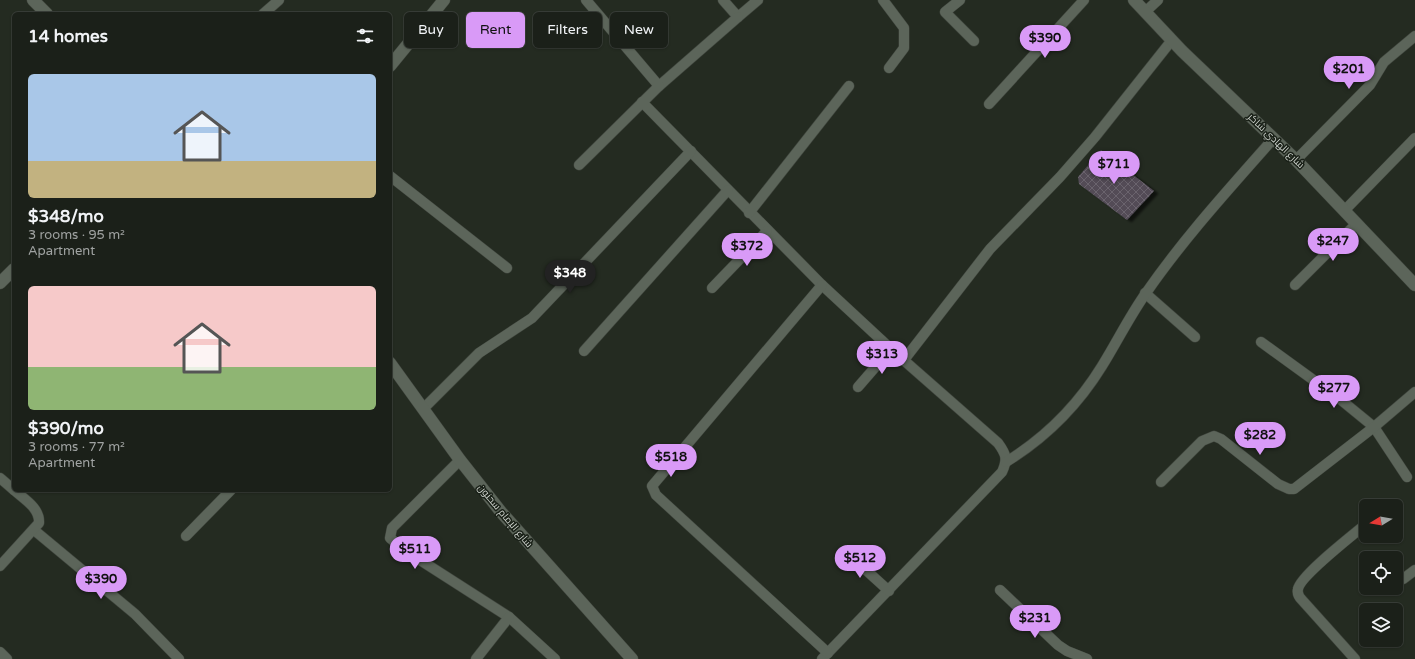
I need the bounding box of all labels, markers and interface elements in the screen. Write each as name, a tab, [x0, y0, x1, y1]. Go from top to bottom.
chip: Buy	[404, 12, 458, 48]
chip: Rent	[466, 12, 525, 48]
chip: Filters	[533, 12, 602, 48]
chip: New	[610, 12, 668, 48]
icon: filters	[354, 25, 376, 47]
pin: $390	[1021, 25, 1069, 59]
text: 14 homes	[28, 26, 108, 47]
text: $390	[1029, 30, 1061, 46]
pin: $201	[1325, 56, 1373, 90]
text: $201	[1333, 61, 1365, 77]
icon: home	[166, 100, 238, 172]
street label: شارع الهادي شاكر	[1244, 110, 1307, 172]
pin: $711	[1090, 151, 1138, 185]
text: $711	[1098, 156, 1130, 172]
text: $348/mo	[28, 206, 104, 227]
text: 3 rooms · 95 m²	[28, 227, 125, 243]
pin: $247	[1309, 228, 1357, 262]
pin: $372	[723, 233, 771, 267]
text: $247	[1317, 233, 1349, 249]
text: $372	[731, 238, 763, 254]
text: Apartment	[28, 243, 95, 259]
pin: $348	[546, 260, 594, 294]
text: $348	[554, 265, 586, 281]
icon: home	[166, 312, 238, 384]
pin: $313	[858, 341, 906, 375]
text: $313	[866, 346, 898, 362]
pin: $277	[1310, 375, 1358, 409]
text: $277	[1318, 380, 1350, 396]
text: $390/mo	[28, 418, 104, 439]
pin: $282	[1236, 422, 1284, 456]
text: $282	[1244, 427, 1276, 443]
text: 3 rooms · 77 m²	[28, 439, 125, 455]
pin: $518	[647, 444, 695, 478]
text: $518	[655, 449, 687, 465]
text: Apartment	[28, 455, 95, 471]
street label: شارع الإمام سحنون	[474, 482, 535, 551]
north arrow	[1359, 499, 1403, 543]
map controls	[1359, 499, 1403, 647]
pin: $511	[391, 536, 439, 570]
text: $511	[399, 541, 431, 557]
pin: $512	[836, 545, 884, 579]
text: $512	[844, 550, 876, 566]
button: locate	[1359, 551, 1403, 595]
pin: $390	[77, 566, 125, 600]
text: $390	[85, 571, 117, 587]
button: layers	[1359, 603, 1403, 647]
pin: $231	[1011, 605, 1059, 639]
text: $231	[1019, 610, 1051, 626]

